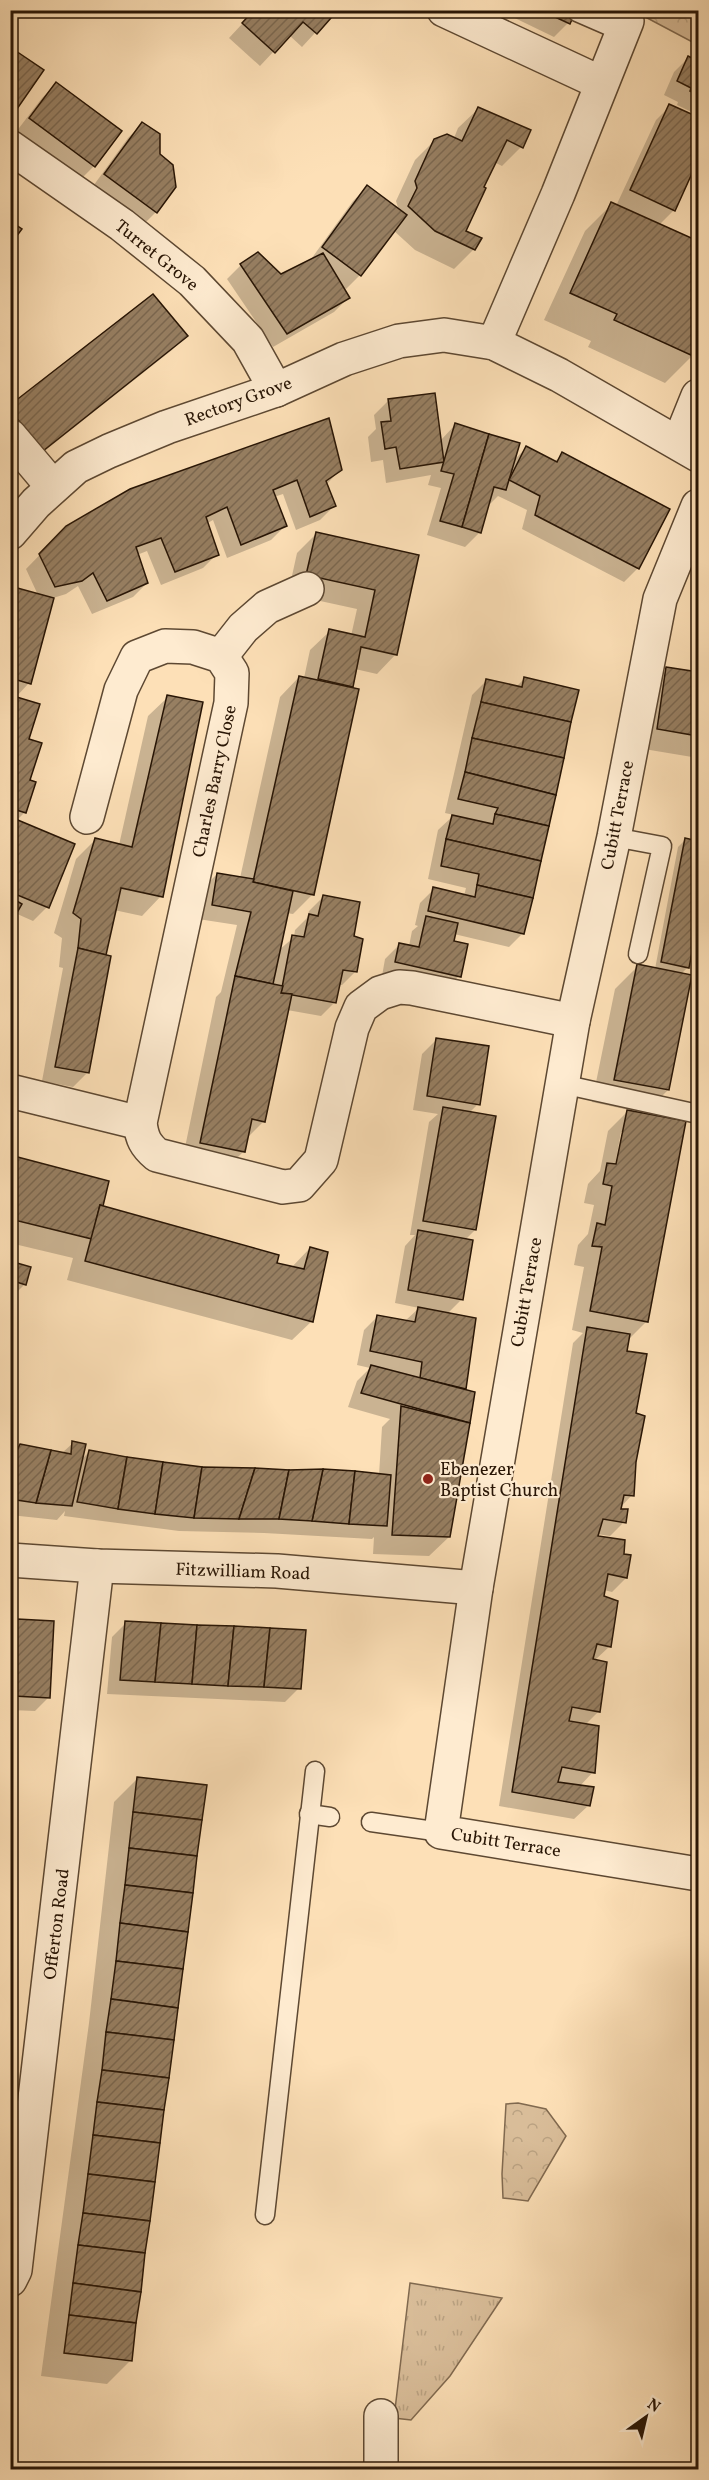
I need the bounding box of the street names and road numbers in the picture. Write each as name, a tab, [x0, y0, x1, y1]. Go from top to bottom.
street label: Turret Grove	[109, 215, 203, 298]
street label: Rectory Grove	[181, 371, 296, 433]
street label: Charles Barry Close	[187, 703, 244, 860]
street label: Cubitt Terrace	[596, 758, 641, 872]
street label: Cubitt Terrace	[506, 1235, 549, 1349]
street label: Fitzwilliam Road	[175, 1558, 311, 1587]
street label: Cubitt Terrace	[449, 1822, 563, 1865]
street label: Offerton Road	[38, 1867, 77, 1981]

